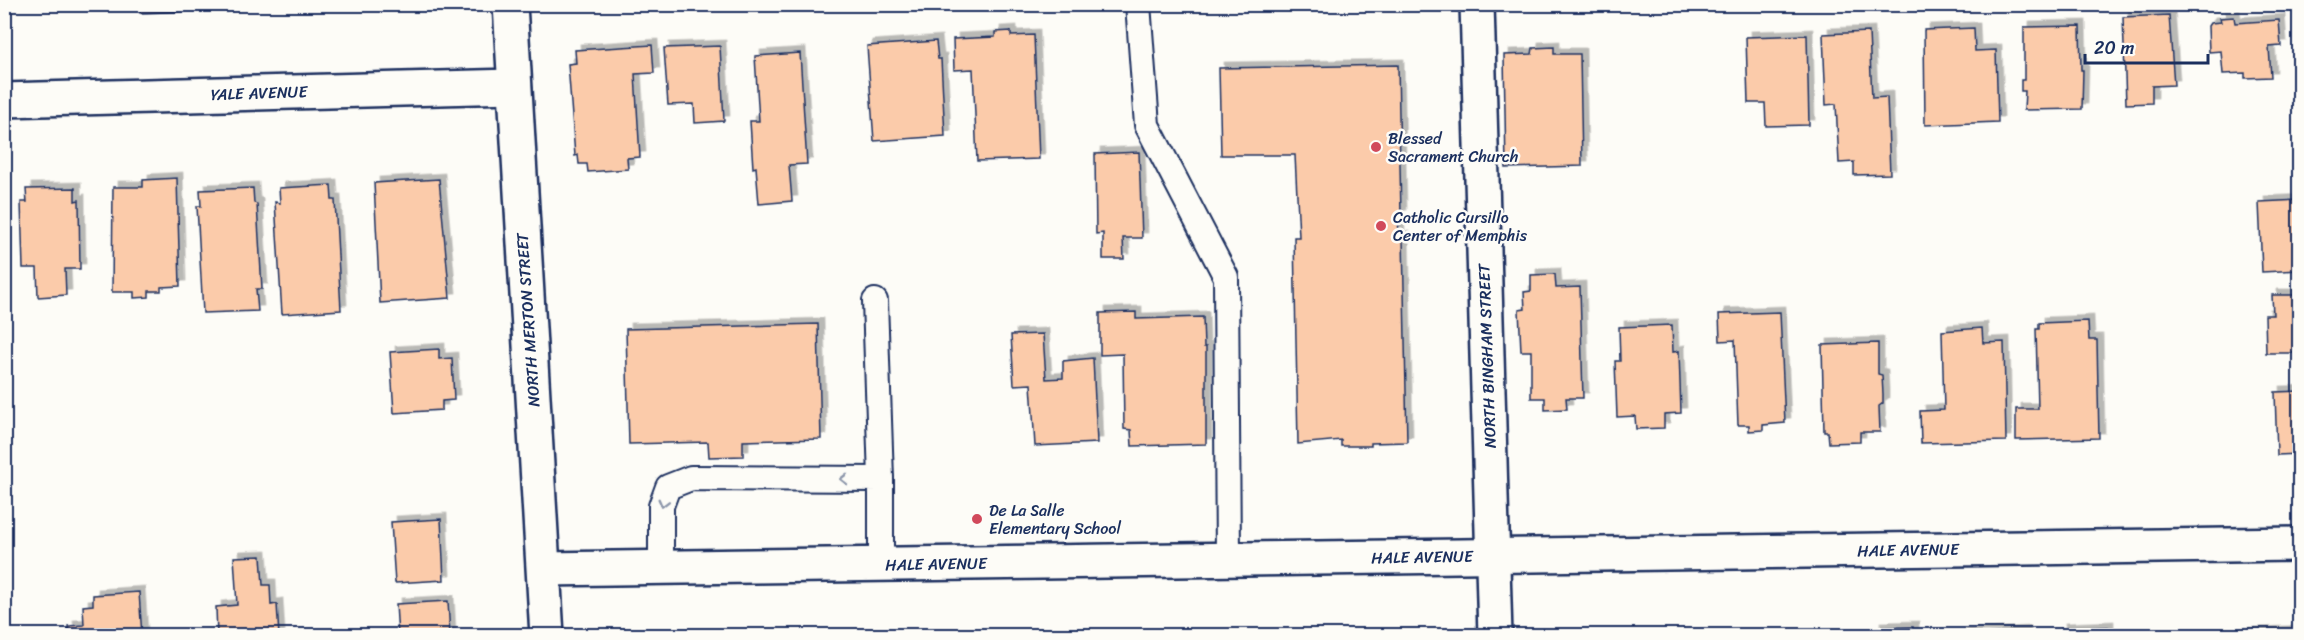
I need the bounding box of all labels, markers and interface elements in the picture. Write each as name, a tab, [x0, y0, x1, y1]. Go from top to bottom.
scale bar	[2085, 27, 2208, 65]
text: 20 m	[2094, 32, 2134, 64]
street label: YALE AVENUE	[210, 77, 309, 109]
place label: Blessed Sacrament Church	[1388, 124, 1518, 171]
marker: Blessed Sacrament Church	[1369, 140, 1383, 154]
place label: Catholic Cursillo Center of Memphis	[1393, 203, 1528, 250]
marker: Catholic Cursillo Center of Memphis	[1374, 219, 1388, 233]
street label: NORTH MERTON STREET	[507, 231, 549, 408]
street label: NORTH BINGHAM STREET	[1469, 262, 1505, 449]
one-way arrow	[839, 473, 848, 485]
place label: De La Salle Elementary School	[989, 496, 1121, 543]
one-way arrow	[658, 498, 671, 508]
marker: De La Salle Elementary School	[970, 512, 984, 526]
street label: HALE AVENUE	[1857, 535, 1960, 565]
street label: HALE AVENUE	[1371, 542, 1474, 572]
street label: HALE AVENUE	[885, 549, 988, 579]

